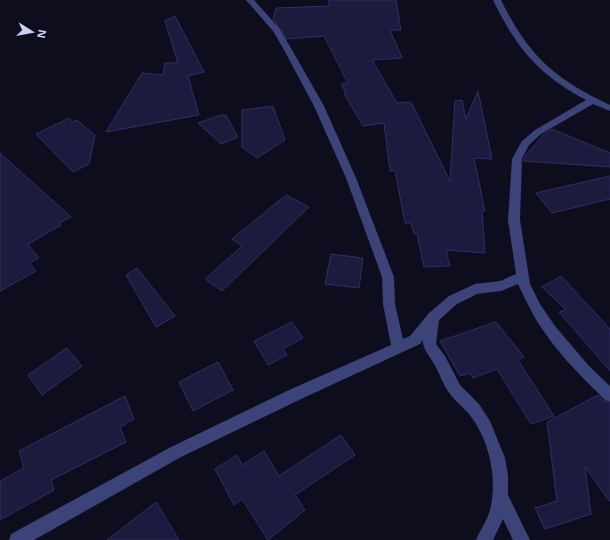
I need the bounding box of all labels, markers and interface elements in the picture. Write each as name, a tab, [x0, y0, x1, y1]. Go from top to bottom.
north arrow	[12, 12, 52, 52]
text: N	[34, 28, 51, 40]

